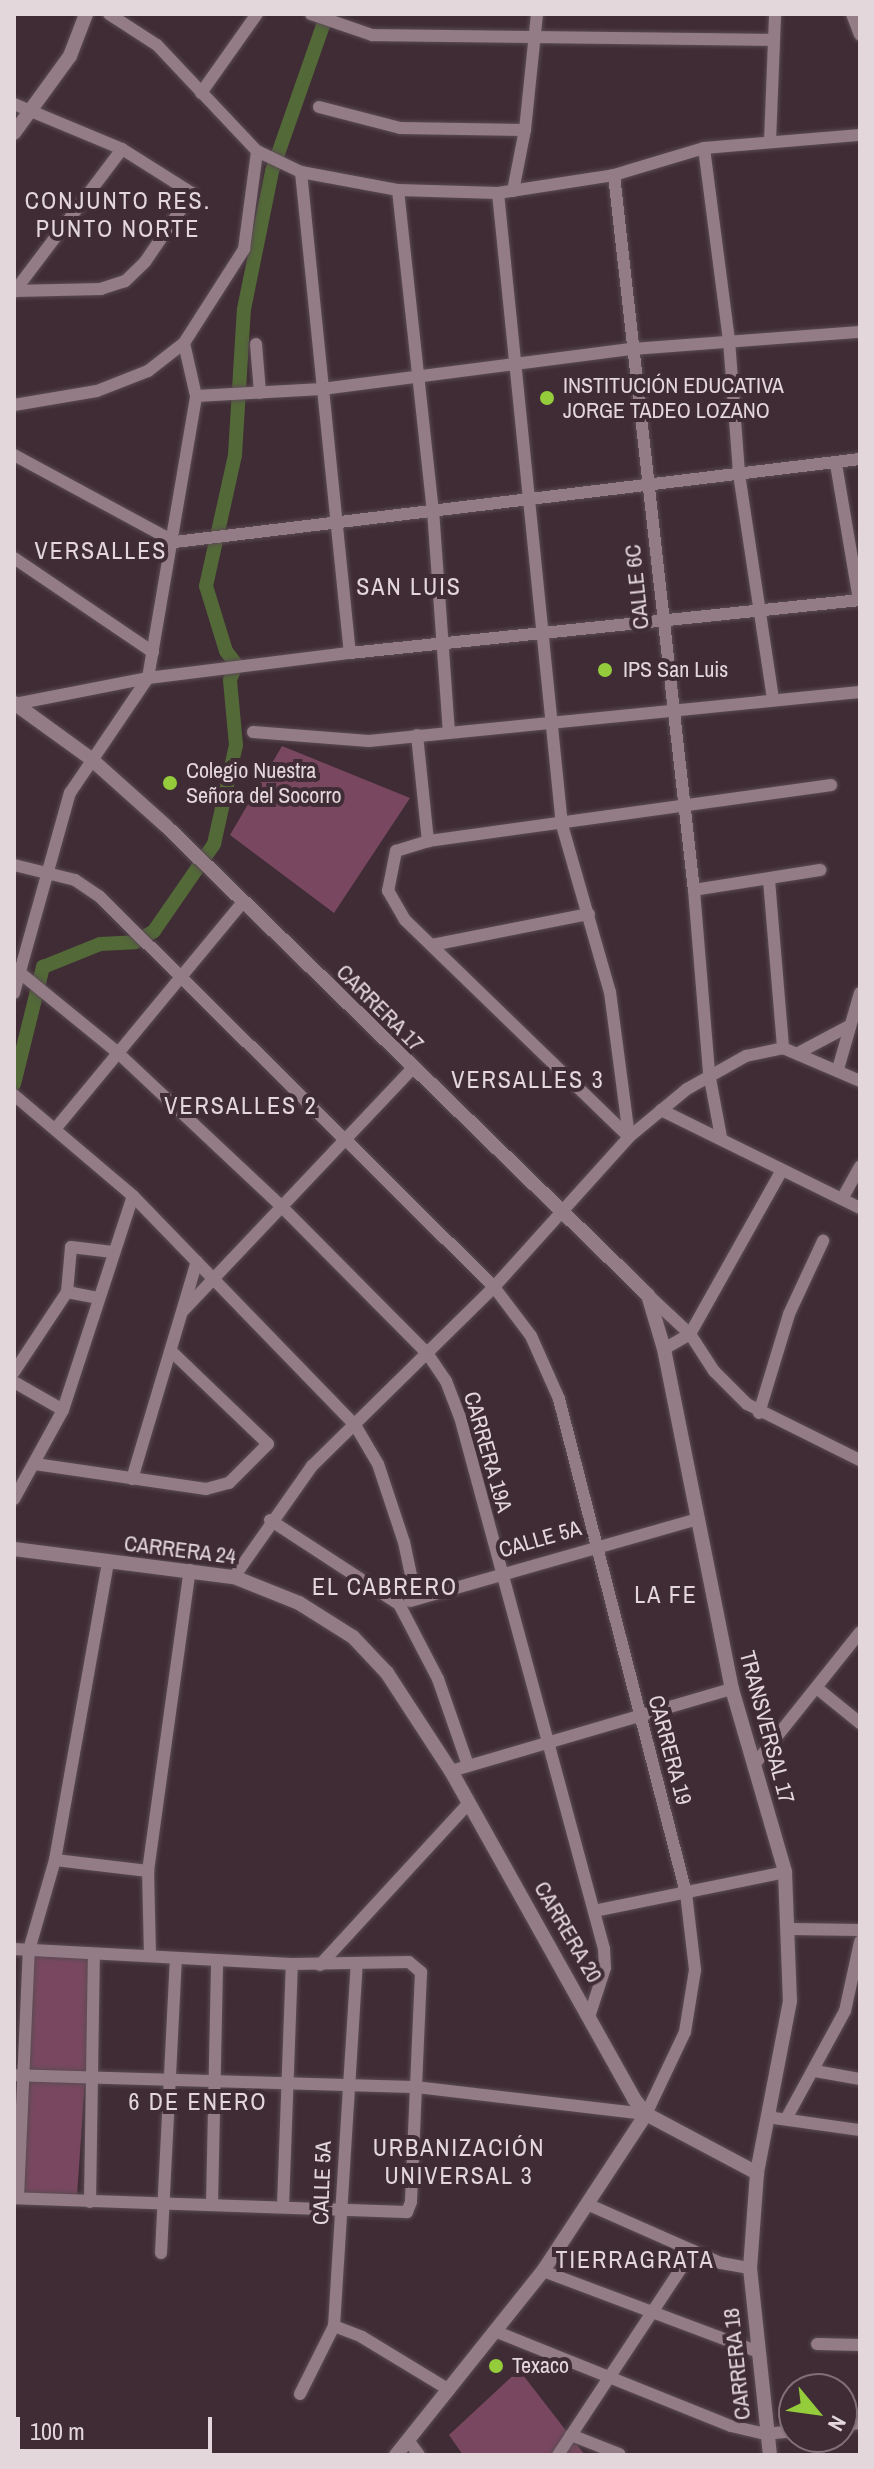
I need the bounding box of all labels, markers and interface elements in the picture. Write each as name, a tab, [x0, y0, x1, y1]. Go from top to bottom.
district label: CONJUNTO RES. PUNTO NORTE	[25, 187, 211, 243]
place label: INSTITUCIÓN EDUCATIVA JORGE TADEO LOZANO	[563, 372, 784, 424]
marker: INSTITUCIÓN EDUCATIVA JORGE TADEO LOZANO	[538, 389, 556, 407]
district label: VERSALLES	[35, 537, 167, 565]
street label: CALLE 6C	[619, 543, 655, 631]
district label: SAN LUIS	[356, 573, 462, 601]
place label: IPS San Luis	[623, 657, 728, 683]
marker: IPS San Luis	[594, 659, 616, 681]
place label: Colegio Nuestra Señora del Socorro	[186, 757, 341, 808]
marker: Colegio Nuestra Señora del Socorro	[161, 774, 179, 792]
street label: CARRERA 17	[331, 959, 429, 1057]
district label: VERSALLES 3	[451, 1066, 605, 1094]
district label: VERSALLES 2	[164, 1092, 318, 1120]
street label: CARRERA 19A	[458, 1388, 518, 1516]
street label: CALLE 5A	[496, 1515, 584, 1563]
street label: CARRERA 24	[122, 1530, 238, 1570]
district label: EL CABRERO	[312, 1573, 458, 1601]
district label: LA FE	[634, 1581, 698, 1609]
street label: TRANSVERSAL 17	[734, 1648, 800, 1806]
street label: CARRERA 19	[643, 1692, 697, 1808]
street label: CARRERA 20	[528, 1876, 608, 1988]
district label: 6 DE ENERO	[128, 2088, 268, 2116]
district label: URBANIZACIÓN UNIVERSAL 3	[373, 2134, 545, 2190]
street label: CALLE 5A	[307, 2140, 337, 2226]
district label: TIERRAGRATA	[555, 2246, 715, 2274]
street label: CARRERA 18	[718, 2306, 756, 2422]
place label: Texaco	[512, 2353, 569, 2379]
marker: Texaco	[487, 2357, 505, 2375]
north arrow	[778, 2373, 858, 2453]
scale bar	[20, 2401, 216, 2451]
text: N	[821, 2411, 854, 2437]
text: 100 m	[30, 2415, 85, 2447]

